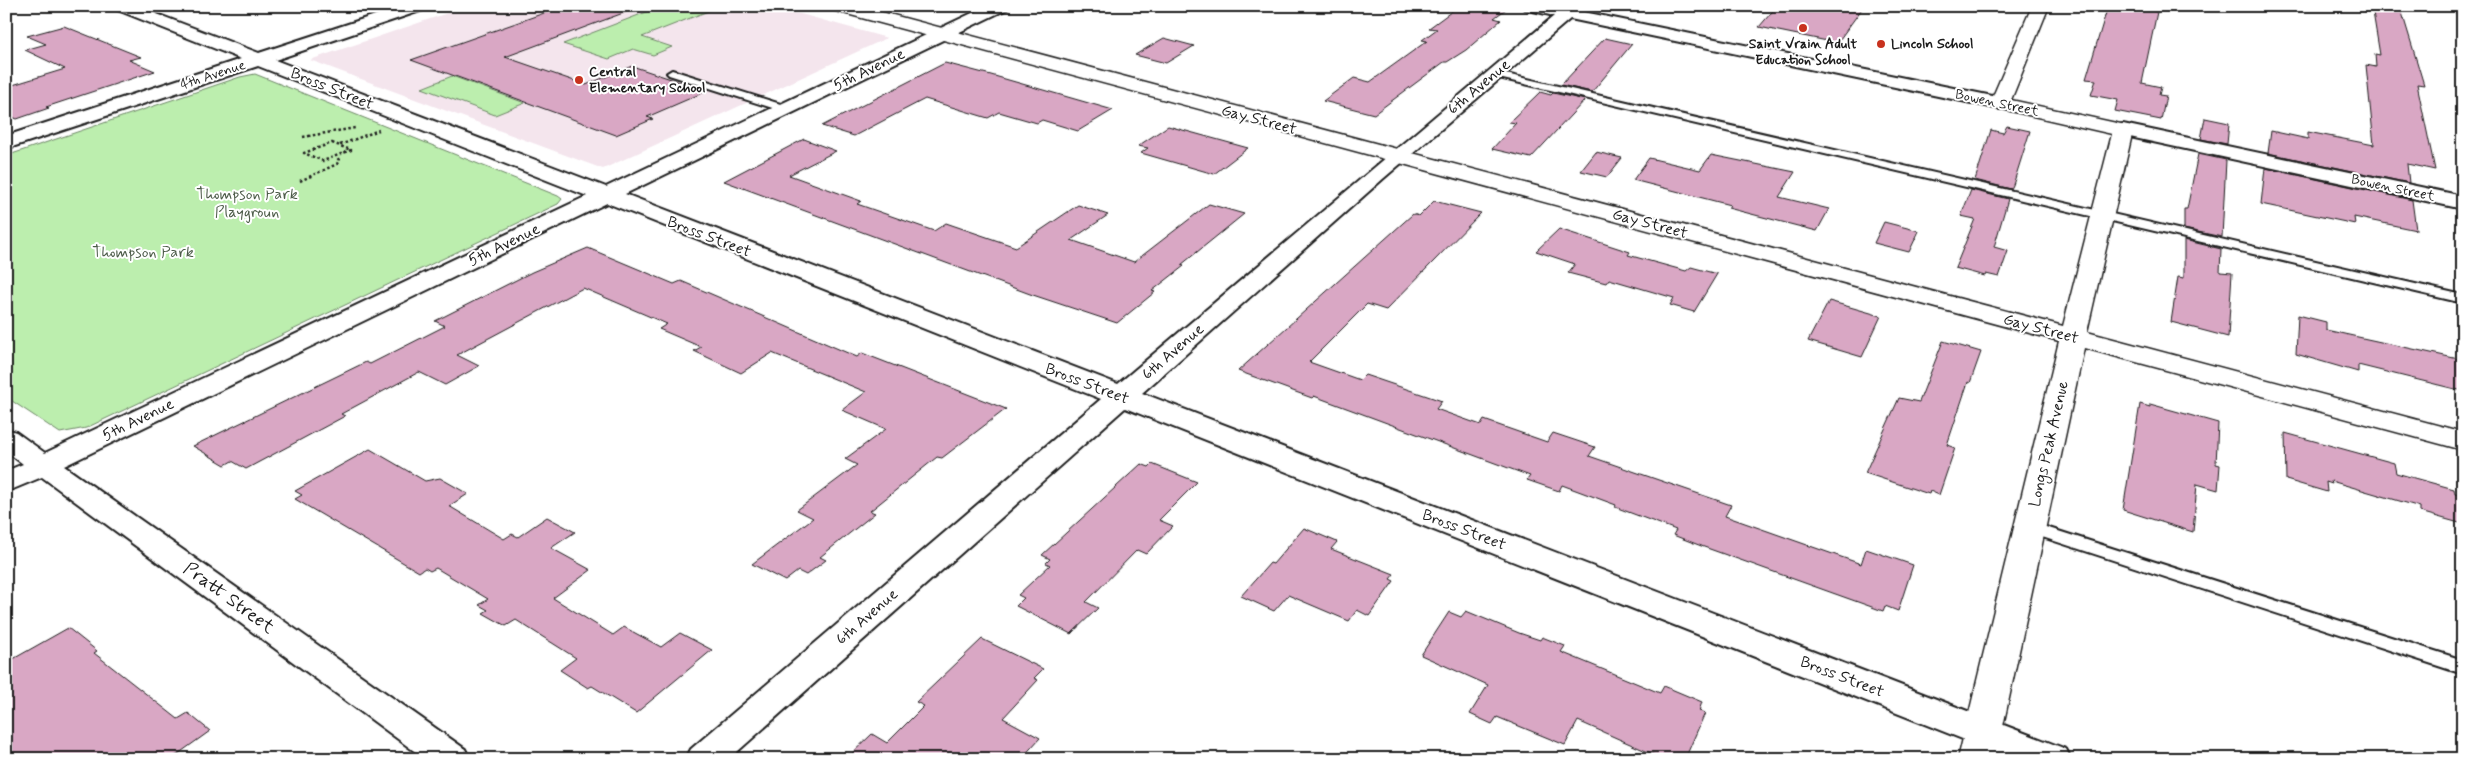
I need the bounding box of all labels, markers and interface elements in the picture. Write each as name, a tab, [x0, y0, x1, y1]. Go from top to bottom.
marker: Saint Vrain Adult Education School	[1797, 22, 1809, 34]
place label: Saint Vrain Adult Education School	[1749, 35, 1858, 69]
place label: Lincoln School	[1891, 35, 1973, 53]
marker: Lincoln School	[1875, 38, 1887, 50]
street label: 5th Avenue	[830, 44, 909, 96]
street label: 6th Avenue	[1443, 54, 1515, 120]
street label: 4th Avenue	[178, 56, 248, 94]
street label: Bross Street	[287, 63, 377, 115]
place label: Central Elementary School	[589, 63, 705, 97]
marker: Central Elementary School	[573, 74, 585, 86]
street label: Bowen Street	[1953, 85, 2041, 121]
street label: Gay Street	[1219, 100, 1299, 140]
street label: Bowen Street	[2349, 170, 2437, 206]
park label: Thompson Park Playgroun	[196, 184, 298, 223]
street label: Gay Street	[1610, 204, 1690, 244]
street label: Bross Street	[664, 211, 754, 263]
street label: 5th Avenue	[465, 219, 544, 271]
park label: Thompson Park	[92, 242, 194, 263]
street label: Gay Street	[2001, 309, 2081, 349]
street label: 6th Avenue	[1137, 319, 1209, 385]
street label: Bross Street	[1042, 358, 1132, 410]
street label: Longs Peak Avenue	[2024, 378, 2075, 509]
street label: 5th Avenue	[99, 394, 178, 446]
street label: Bross Street	[1419, 504, 1509, 556]
street label: Pratt Street	[178, 556, 280, 640]
street label: 6th Avenue	[831, 584, 903, 650]
street label: Bross Street	[1797, 651, 1887, 703]

